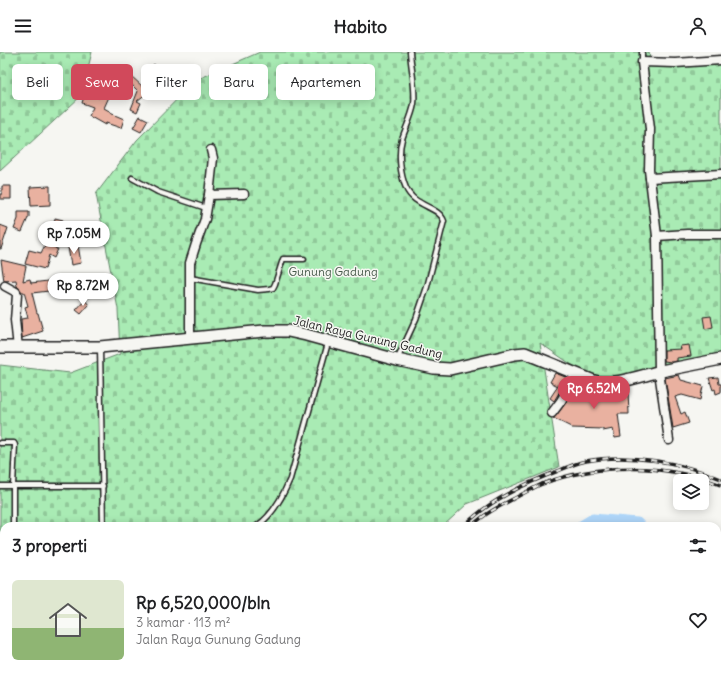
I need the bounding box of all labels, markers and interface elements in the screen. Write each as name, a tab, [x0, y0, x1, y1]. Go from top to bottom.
icon: menu	[12, 15, 34, 37]
text: Habito	[334, 15, 387, 38]
icon: person	[687, 15, 709, 37]
chip: Beli	[12, 64, 63, 100]
chip: Sewa	[71, 64, 133, 100]
chip: Filter	[141, 64, 201, 100]
chip: Baru	[209, 64, 268, 100]
chip: Apartemen	[276, 64, 375, 100]
pin: Rp 7.05M	[33, 221, 115, 255]
text: Rp 7.05M	[47, 225, 101, 242]
park label: Gunung Gadung	[288, 264, 378, 279]
pin: Rp 8.72M	[42, 273, 124, 307]
text: Rp 8.72M	[56, 277, 110, 294]
street label: Jalan Raya Gunung Gadung	[292, 313, 444, 361]
pin: Rp 6.52M	[553, 376, 635, 410]
text: Rp 6.52M	[567, 380, 621, 397]
map controls	[673, 474, 709, 510]
button: layers	[673, 474, 709, 510]
text: 3 properti	[12, 535, 87, 557]
icon: filters	[687, 535, 709, 557]
text: Rp 6,520,000/bln	[136, 592, 270, 614]
icon: home	[44, 596, 92, 644]
icon: heart	[687, 609, 709, 631]
text: 3 kamar · 113 m²	[136, 614, 231, 631]
text: Jalan Raya Gunung Gadung	[136, 631, 301, 648]

